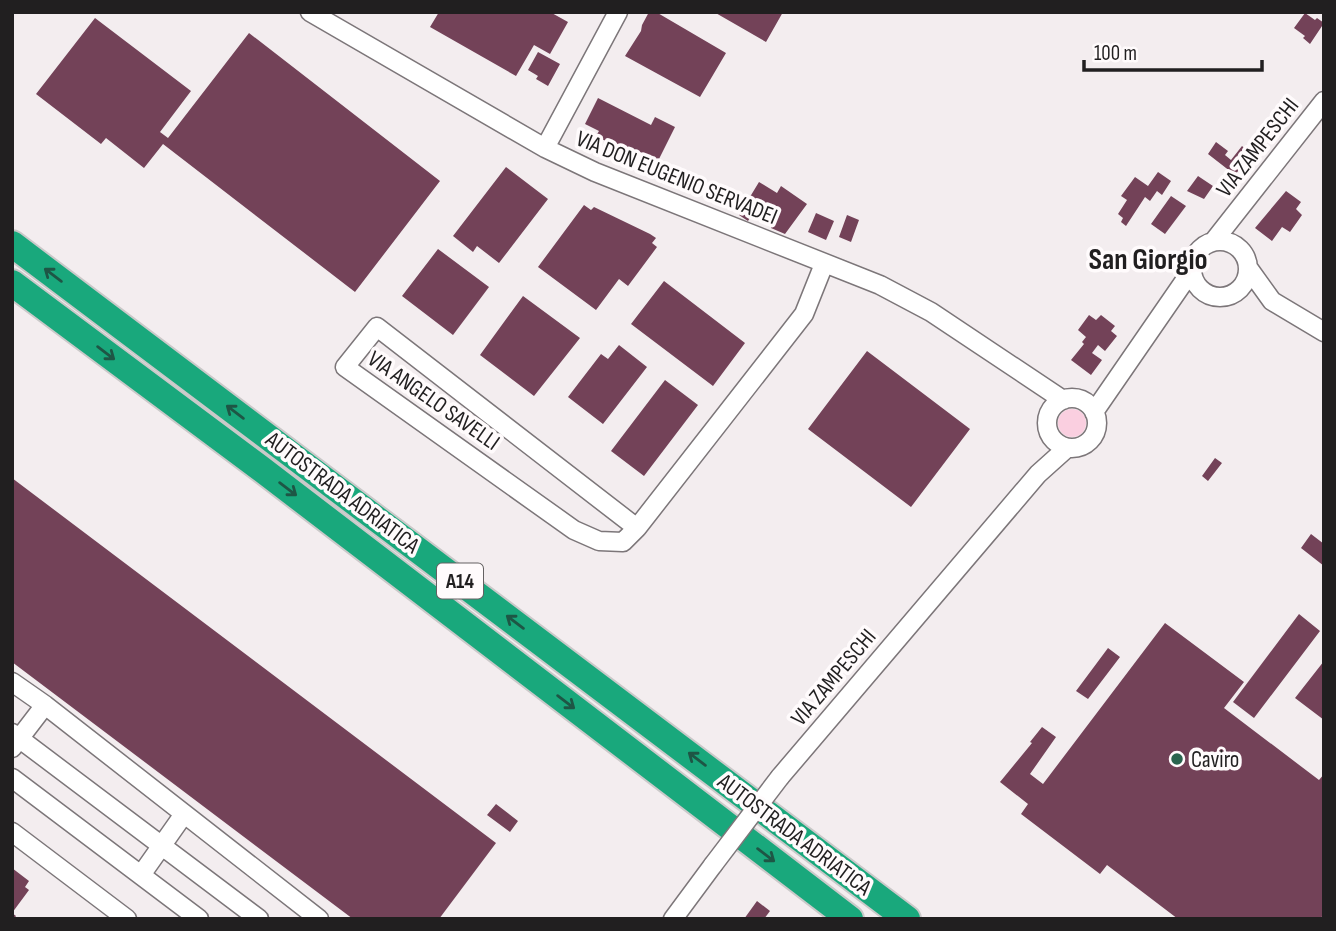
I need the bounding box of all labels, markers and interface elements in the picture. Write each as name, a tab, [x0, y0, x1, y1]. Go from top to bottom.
scale bar	[1084, 28, 1262, 72]
text: 100 m	[1094, 41, 1137, 66]
street label: VIA ZAMPESCHI	[1210, 92, 1305, 203]
street label: VIA DON EUGENIO SERVADEI	[572, 125, 781, 231]
district label: San Giorgio	[1088, 242, 1208, 278]
one-way arrow	[45, 267, 63, 282]
street label: VIA ANGELO SAVELLI	[362, 345, 505, 457]
one-way arrow	[96, 346, 115, 360]
one-way arrow	[226, 404, 245, 419]
street label: AUTOSTRADA ADRIATICA	[259, 425, 425, 560]
one-way arrow	[279, 482, 297, 497]
road number: A14	[437, 564, 483, 598]
one-way arrow	[506, 615, 525, 629]
street label: VIA ZAMPESCHI	[785, 623, 882, 732]
one-way arrow	[557, 694, 575, 709]
place label: Caviro	[1191, 746, 1239, 774]
one-way arrow	[688, 751, 706, 766]
marker: Caviro	[1169, 751, 1185, 767]
street label: AUTOSTRADA ADRIATICA	[711, 767, 877, 902]
one-way arrow	[757, 848, 775, 863]

